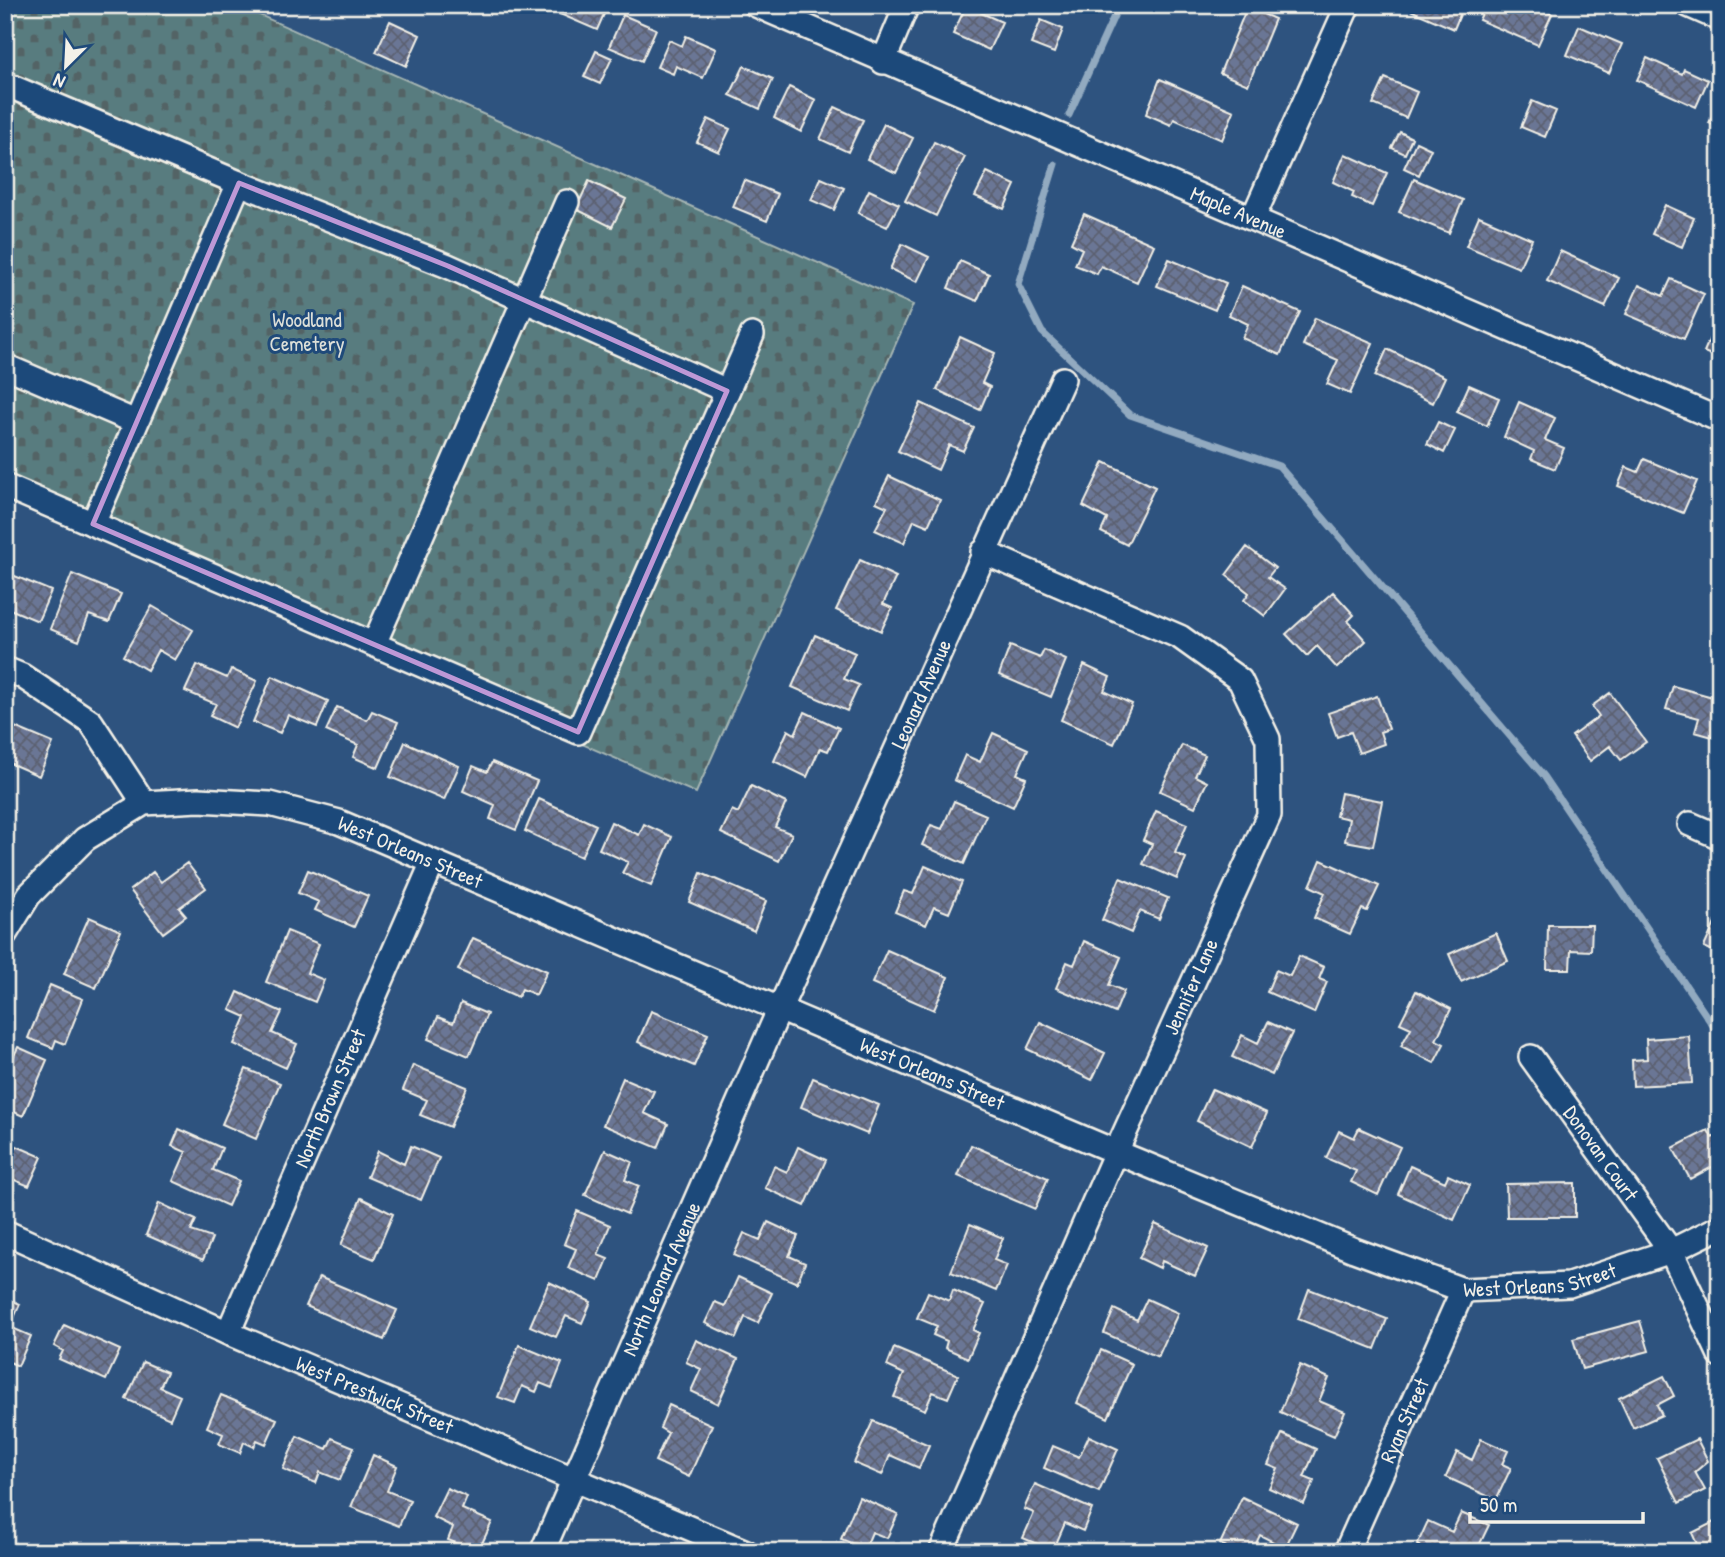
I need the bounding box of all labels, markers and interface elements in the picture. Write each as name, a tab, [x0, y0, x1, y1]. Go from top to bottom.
north arrow	[32, 32, 102, 102]
text: N	[49, 68, 69, 95]
street label: Maple Avenue	[1186, 179, 1291, 246]
park label: Woodland Cemetery	[269, 305, 345, 358]
street label: Leonard Avenue	[884, 635, 958, 753]
street label: West Orleans Street	[334, 808, 488, 896]
street label: Jennifer Lane	[1156, 934, 1225, 1039]
street label: North Brown Street	[287, 1023, 373, 1172]
street label: West Orleans Street	[855, 1030, 1010, 1117]
street label: Donovan Court	[1557, 1100, 1646, 1207]
street label: North Leonard Avenue	[615, 1197, 707, 1360]
street label: West Orleans Street	[1463, 1255, 1621, 1304]
street label: West Prestwick Street	[292, 1348, 459, 1441]
street label: Ryan Street	[1373, 1373, 1436, 1467]
scale bar	[1470, 1480, 1643, 1524]
text: 50 m	[1480, 1490, 1517, 1519]

